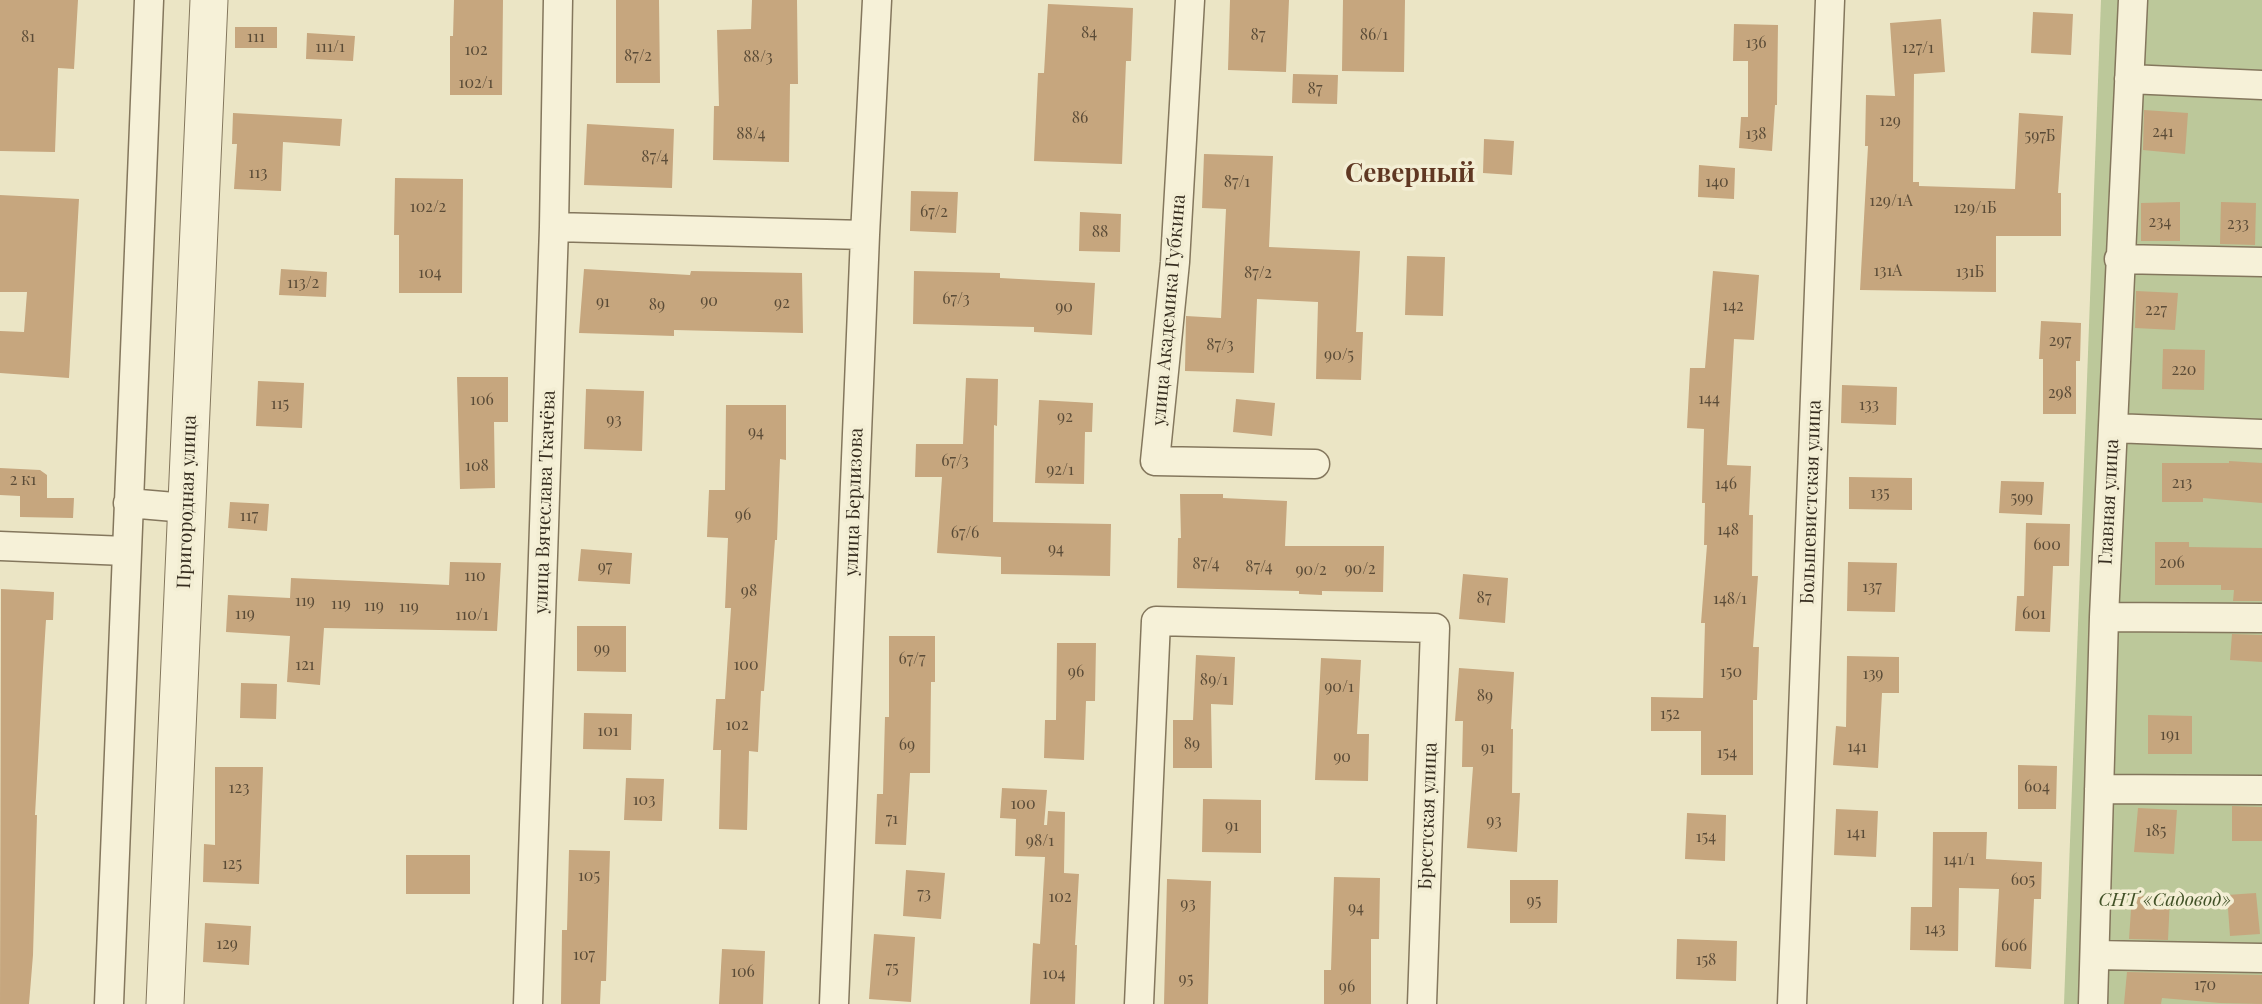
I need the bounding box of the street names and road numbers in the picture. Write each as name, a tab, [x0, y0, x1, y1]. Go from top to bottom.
street label: улица Академика Губкина	[1148, 193, 1190, 427]
street label: улица Вячеслава Ткачёва	[530, 390, 560, 614]
street label: Большевистская улица	[1796, 399, 1826, 605]
street label: Пригородная улица	[173, 415, 201, 589]
street label: улица Берлизова	[840, 427, 868, 577]
street label: Главная улица	[2094, 438, 2124, 566]
street label: Брестская улица	[1414, 742, 1442, 890]

